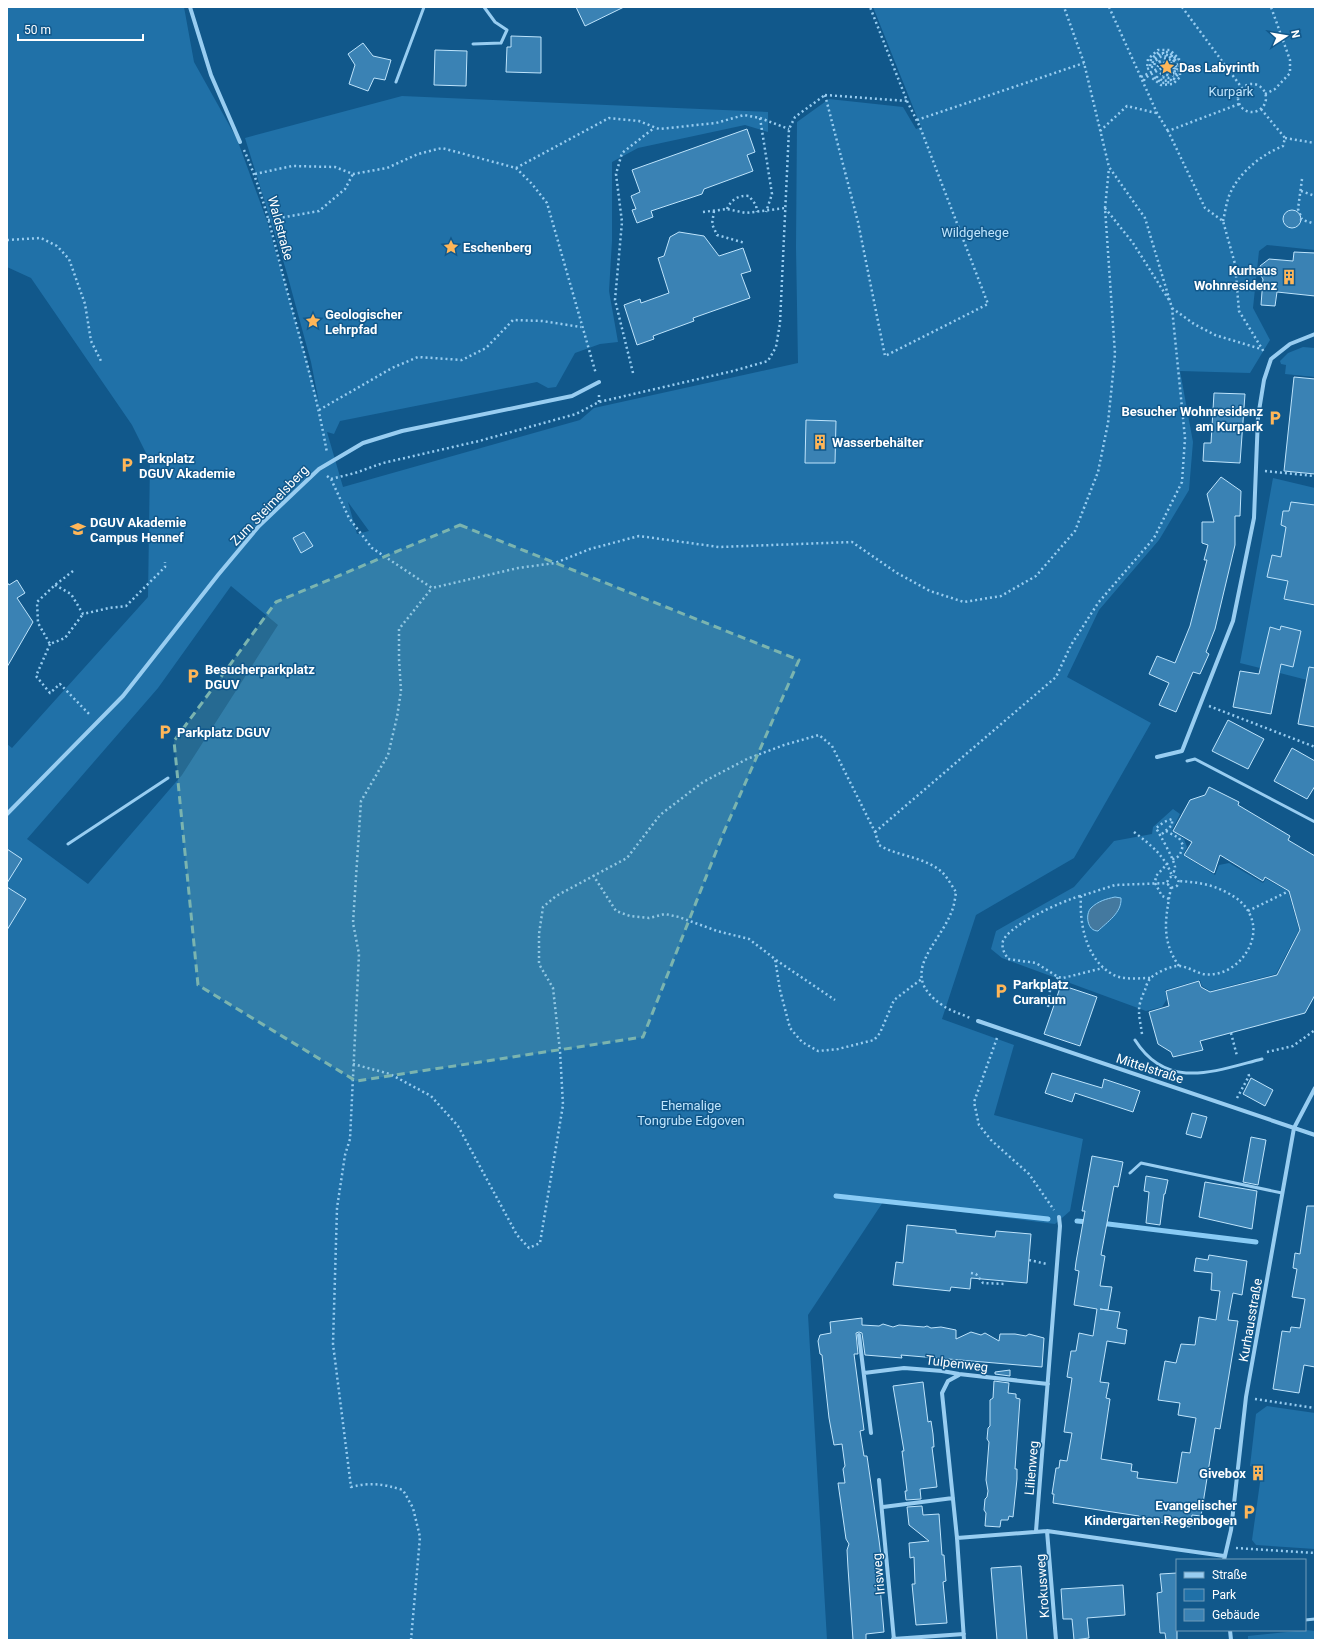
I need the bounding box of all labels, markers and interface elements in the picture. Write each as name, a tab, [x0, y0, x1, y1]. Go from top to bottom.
scale bar	[18, 16, 143, 42]
north arrow	[1266, 16, 1306, 56]
text: 50 m	[24, 23, 51, 37]
text: N	[1288, 29, 1303, 39]
place icon: Das Labyrinth	[1158, 58, 1176, 76]
place label: Das Labyrinth	[1179, 60, 1259, 75]
park label: Kurpark	[1209, 84, 1254, 99]
street label: Waldstraße	[265, 194, 296, 262]
park label: Wildgehege	[941, 225, 1009, 240]
place icon: Eschenberg	[442, 238, 460, 256]
place label: Eschenberg	[463, 240, 532, 255]
place label: Kurhaus Wohnresidenz	[1194, 263, 1277, 293]
building icon: Kurhaus Wohnresidenz	[1280, 268, 1298, 286]
place label: Geologischer Lehrpfad	[325, 307, 403, 337]
place icon: Geologischer Lehrpfad	[304, 312, 322, 330]
place label: Besucher Wohnresidenz am Kurpark	[1122, 404, 1264, 434]
parking icon: Besucher Wohnresidenz am Kurpark	[1266, 409, 1284, 427]
building icon: Wasserbehälter	[811, 433, 829, 451]
place label: Wasserbehälter	[832, 435, 924, 450]
place label: Parkplatz DGUV Akademie	[139, 451, 235, 481]
parking icon: Parkplatz DGUV Akademie	[118, 456, 136, 474]
street label: Zum Steimelsberg	[227, 462, 311, 548]
place label: DGUV Akademie Campus Hennef	[90, 515, 186, 545]
school or university icon: DGUV Akademie Campus Hennef	[69, 520, 87, 538]
place label: Besucherparkplatz DGUV	[205, 662, 315, 692]
parking icon: Besucherparkplatz DGUV	[184, 667, 202, 685]
parking icon: Parkplatz DGUV	[156, 723, 174, 741]
place label: Parkplatz DGUV	[177, 725, 271, 740]
place label: Parkplatz Curanum	[1013, 977, 1069, 1007]
parking icon: Parkplatz Curanum	[992, 982, 1010, 1000]
street label: Mittelstraße	[1114, 1051, 1185, 1086]
park label: Ehemalige Tongrube Edgoven	[637, 1098, 745, 1128]
street label: Kurhausstraße	[1236, 1277, 1265, 1363]
street label: Tulpenweg	[925, 1352, 989, 1375]
street label: Lilienweg	[1022, 1440, 1041, 1496]
building icon: Givebox	[1249, 1464, 1267, 1482]
place label: Givebox	[1199, 1466, 1246, 1481]
place label: Evangelischer Kindergarten Regenbogen	[1084, 1498, 1237, 1528]
parking icon: Evangelischer Kindergarten Regenbogen	[1240, 1503, 1258, 1521]
street label: Irisweg	[869, 1552, 888, 1595]
street label: Krokusweg	[1033, 1553, 1052, 1619]
legend	[1176, 1559, 1306, 1631]
text: Straße	[1212, 1568, 1247, 1582]
text: Park	[1212, 1588, 1237, 1602]
text: Gebäude	[1212, 1608, 1260, 1622]

